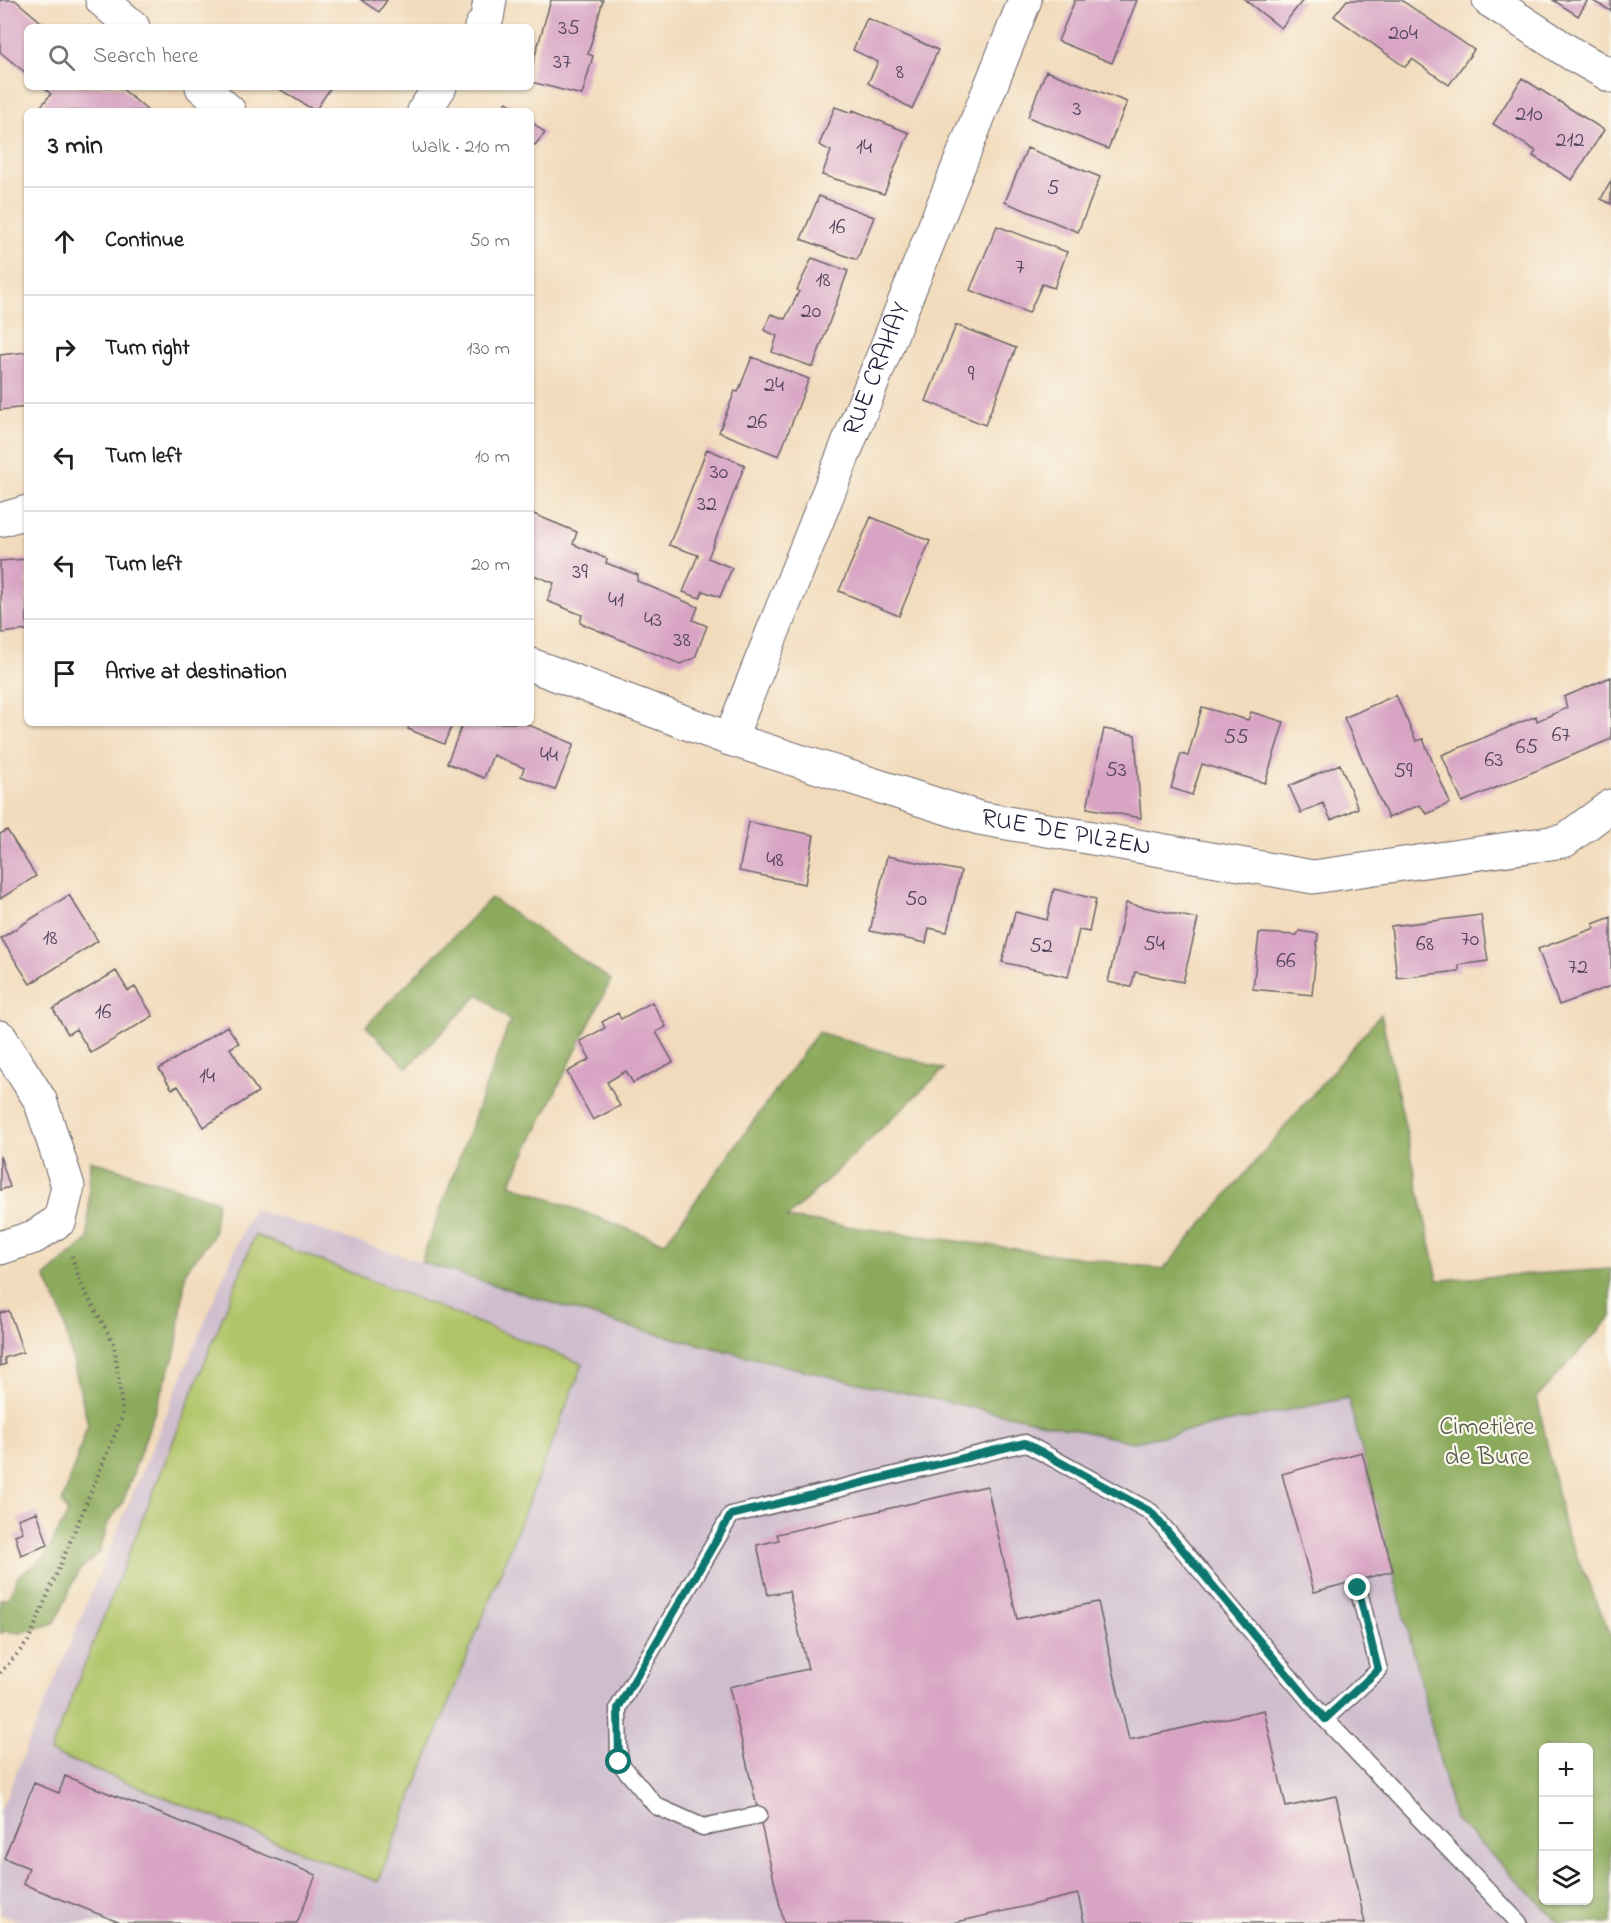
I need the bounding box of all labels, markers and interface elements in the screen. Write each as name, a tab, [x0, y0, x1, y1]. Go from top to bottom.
house number: 35	[558, 13, 580, 45]
house number: 204	[1388, 18, 1418, 50]
search box	[24, 24, 534, 90]
icon: search	[45, 41, 78, 74]
text: Search here	[93, 41, 198, 73]
house number: 37	[553, 47, 571, 79]
house number: 8	[896, 57, 904, 89]
house number: 3	[1072, 94, 1082, 126]
house number: 210	[1515, 99, 1543, 131]
house number: 212	[1556, 125, 1584, 157]
text: 3 min	[48, 128, 103, 166]
house number: 14	[856, 132, 872, 164]
text: Walk · 210 m	[412, 133, 510, 162]
house number: 5	[1047, 173, 1059, 205]
house number: 16	[829, 212, 846, 244]
icon: ahead	[48, 225, 81, 258]
text: Continue	[105, 225, 184, 257]
text: 50 m	[469, 227, 510, 256]
house number: 7	[1015, 252, 1025, 284]
house number: 18	[815, 265, 831, 297]
house number: 20	[801, 296, 821, 328]
street label: RUE CRAHAY	[834, 297, 921, 442]
icon: right	[48, 333, 81, 366]
text: Turn right	[105, 333, 190, 365]
text: 130 m	[466, 335, 510, 364]
house number: 9	[968, 359, 975, 391]
house number: 24	[764, 370, 784, 402]
house number: 26	[747, 407, 768, 439]
icon: left	[48, 441, 81, 474]
text: Turn left	[105, 441, 182, 473]
text: 10 m	[474, 443, 510, 472]
house number: 30	[710, 457, 728, 489]
house number: 32	[697, 489, 717, 521]
icon: left	[48, 549, 81, 582]
text: Turn left	[105, 549, 182, 581]
text: 20 m	[471, 551, 510, 580]
house number: 39	[572, 557, 588, 589]
house number: 41	[608, 585, 624, 617]
house number: 43	[644, 605, 662, 637]
house number: 38	[673, 625, 691, 657]
icon: arrive	[48, 657, 81, 690]
text: Arrive at destination	[105, 657, 287, 689]
house number: 67	[1552, 720, 1570, 752]
house number: 55	[1223, 722, 1249, 754]
house number: 65	[1516, 732, 1538, 764]
house number: 44	[540, 740, 558, 772]
house number: 63	[1485, 745, 1503, 777]
house number: 53	[1105, 755, 1127, 787]
house number: 59	[1393, 756, 1413, 788]
street label: RUE DE PILZEN	[978, 800, 1154, 867]
house number: 48	[766, 845, 784, 877]
house number: 50	[905, 884, 927, 916]
house number: 18	[42, 923, 58, 955]
house number: 70	[1461, 924, 1479, 956]
house number: 54	[1143, 929, 1165, 961]
house number: 68	[1416, 929, 1434, 961]
house number: 52	[1029, 931, 1053, 963]
house number: 66	[1276, 946, 1296, 978]
house number: 72	[1568, 952, 1588, 984]
house number: 16	[95, 997, 112, 1029]
house number: 14	[199, 1061, 215, 1093]
park label: Cimetière de Bure	[1439, 1409, 1535, 1477]
route end	[1344, 1574, 1370, 1600]
map controls	[1539, 1743, 1593, 1905]
button: +	[1539, 1743, 1593, 1797]
route start	[605, 1748, 631, 1774]
button: −	[1539, 1797, 1593, 1851]
button: layers	[1539, 1851, 1593, 1905]

